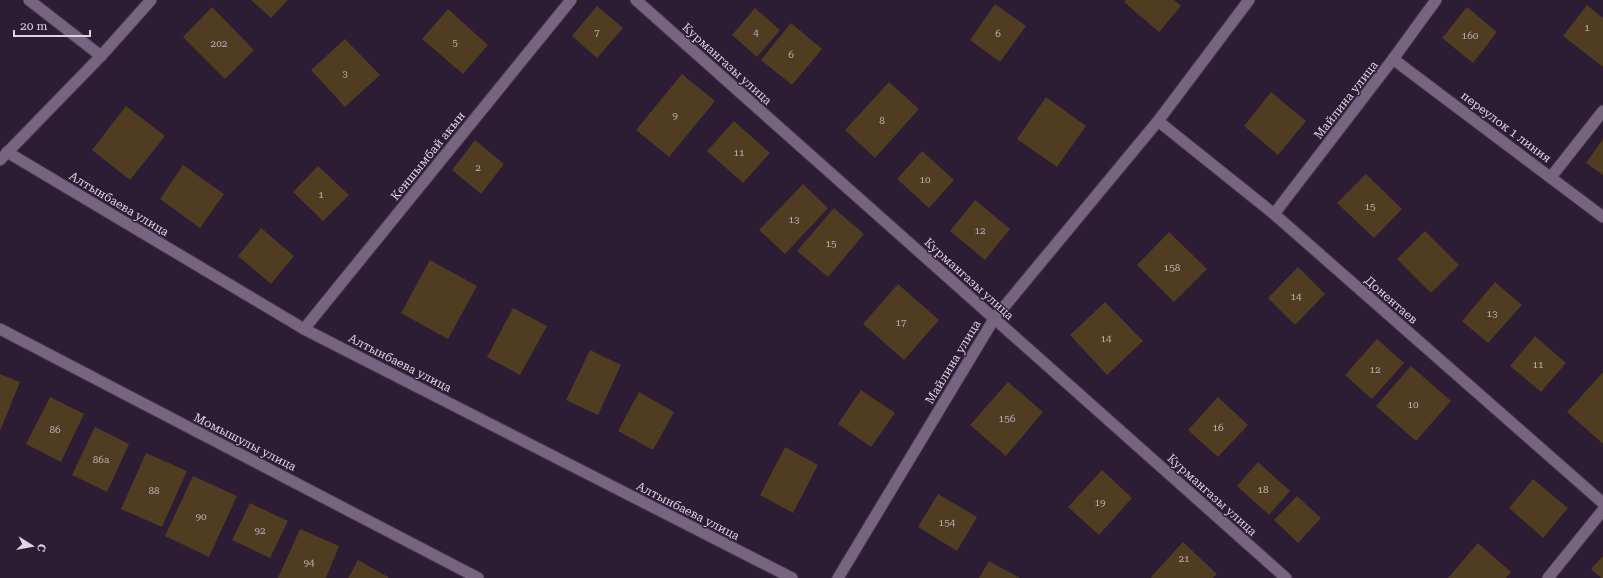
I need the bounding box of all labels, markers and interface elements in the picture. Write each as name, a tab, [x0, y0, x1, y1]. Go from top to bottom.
scale bar	[14, 12, 90, 38]
text: 20 m	[20, 19, 47, 33]
street label: Курмангазы улица	[679, 20, 775, 108]
house number: 1	[1584, 22, 1590, 33]
house number: 7	[594, 27, 600, 38]
house number: 4	[753, 27, 759, 38]
house number: 6	[995, 28, 1001, 39]
house number: 160	[1462, 30, 1479, 41]
house number: 5	[452, 37, 458, 48]
house number: 202	[211, 38, 228, 49]
house number: 6	[788, 49, 794, 60]
street label: Майлина улица	[1311, 58, 1381, 142]
house number: 3	[342, 68, 348, 79]
street label: переулок 1 линия	[1458, 89, 1554, 166]
street label: Кеншымбай акын	[388, 109, 468, 203]
house number: 9	[672, 110, 678, 121]
house number: 8	[879, 115, 885, 126]
house number: 11	[733, 147, 745, 158]
house number: 2	[475, 162, 481, 173]
street label: Алтынбаева улица	[67, 169, 172, 240]
house number: 10	[919, 174, 931, 185]
house number: 1	[318, 189, 324, 200]
house number: 15	[1364, 201, 1376, 212]
house number: 13	[788, 214, 800, 225]
house number: 12	[974, 225, 986, 236]
street label: Курмангазы улица	[921, 235, 1017, 323]
house number: 15	[825, 238, 837, 249]
house number: 158	[1164, 262, 1181, 273]
street label: Донентаев	[1362, 273, 1420, 327]
house number: 14	[1290, 291, 1302, 302]
house number: 13	[1486, 308, 1498, 319]
house number: 17	[895, 317, 907, 328]
street label: Майлина улица	[922, 317, 984, 407]
street label: Алтынбаева улица	[346, 331, 454, 395]
house number: 14	[1100, 333, 1112, 344]
house number: 11	[1532, 359, 1544, 370]
house number: 12	[1369, 364, 1381, 375]
house number: 10	[1407, 399, 1419, 410]
street label: Момышулы улица	[191, 410, 299, 474]
house number: 156	[999, 413, 1016, 424]
house number: 16	[1212, 422, 1224, 433]
house number: 86	[49, 424, 61, 435]
street label: Курмангазы улица	[1164, 451, 1260, 539]
house number: 86а	[93, 454, 110, 465]
street label: Алтынбаева улица	[634, 479, 742, 543]
house number: 18	[1257, 484, 1269, 495]
house number: 88	[148, 485, 160, 496]
house number: 19	[1094, 497, 1106, 508]
house number: 90	[195, 511, 207, 522]
house number: 154	[939, 517, 956, 528]
house number: 92	[254, 525, 266, 536]
north arrow	[12, 526, 52, 566]
text: С	[34, 543, 48, 553]
house number: 21	[1178, 553, 1190, 564]
house number: 94	[303, 557, 315, 568]

